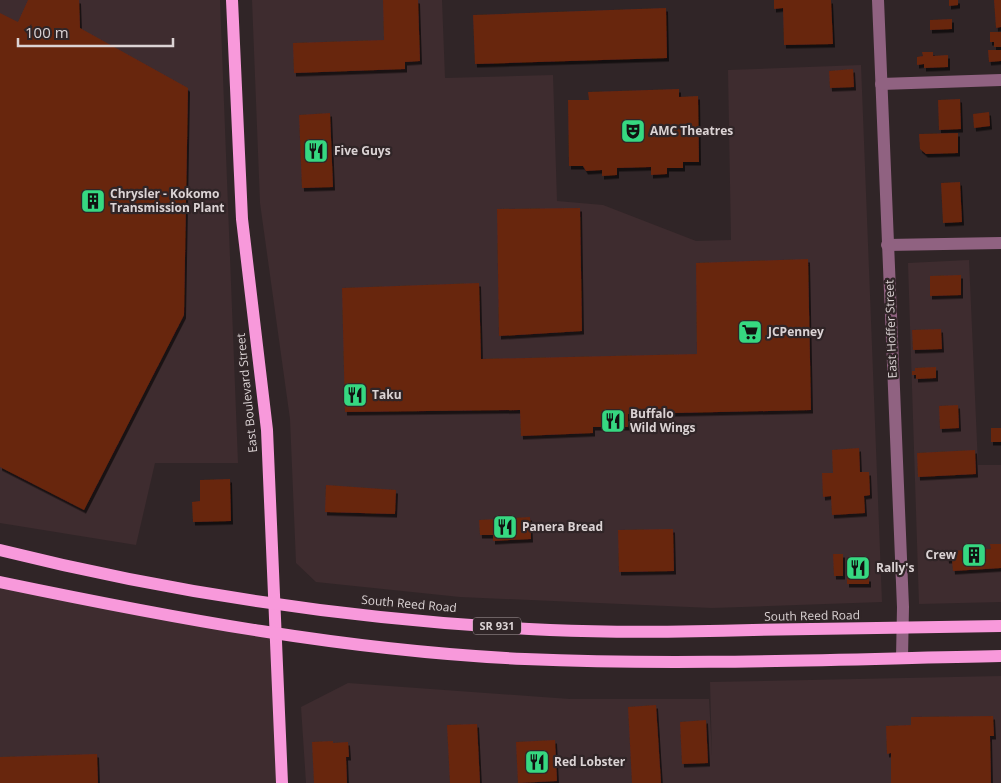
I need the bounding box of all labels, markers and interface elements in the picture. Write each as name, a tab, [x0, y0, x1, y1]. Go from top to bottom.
scale bar	[18, 15, 172, 47]
text: 100 m	[25, 22, 69, 42]
theatre icon: AMC Theatres	[620, 118, 646, 144]
place label: AMC Theatres	[650, 122, 733, 139]
restaurant icon: Five Guys	[303, 138, 329, 164]
place label: Five Guys	[334, 142, 391, 159]
place label: Chrysler - Kokomo Transmission Plant	[110, 185, 225, 216]
building icon: Chrysler - Kokomo Transmission Plant	[80, 188, 106, 214]
street label: East Hoffer Street	[880, 279, 901, 379]
supermarket icon: JCPenney	[737, 319, 763, 345]
place label: JCPenney	[767, 323, 824, 340]
street label: East Boulevard Street	[232, 332, 261, 454]
restaurant icon: Taku	[342, 382, 368, 408]
place label: Taku	[372, 386, 402, 403]
place label: Buffalo Wild Wings	[630, 405, 696, 436]
restaurant icon: Buffalo Wild Wings	[600, 408, 626, 434]
restaurant icon: Panera Bread	[492, 514, 518, 540]
place label: Panera Bread	[522, 518, 603, 535]
building icon: Crew	[961, 542, 987, 568]
place label: Crew	[926, 546, 957, 563]
restaurant icon: Rally's	[845, 555, 871, 581]
place label: Rally's	[876, 559, 915, 576]
street label: South Reed Road	[361, 591, 458, 616]
street label: South Reed Road	[764, 606, 860, 625]
road number: SR 931	[473, 618, 521, 634]
restaurant icon: Red Lobster	[524, 749, 550, 775]
place label: Red Lobster	[554, 753, 626, 770]

